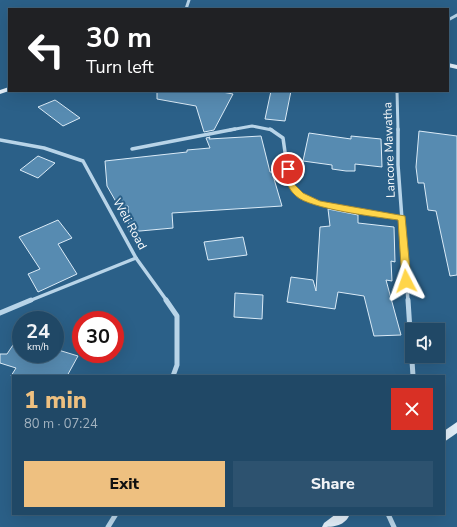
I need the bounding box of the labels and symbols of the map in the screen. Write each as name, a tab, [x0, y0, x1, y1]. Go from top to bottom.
street label: Lancore Mawatha	[379, 102, 399, 198]
pin	[271, 152, 305, 186]
street label: Weli Road	[109, 196, 151, 252]
position arrow	[385, 260, 427, 302]
speed limit sign: 30	[72, 311, 124, 363]

